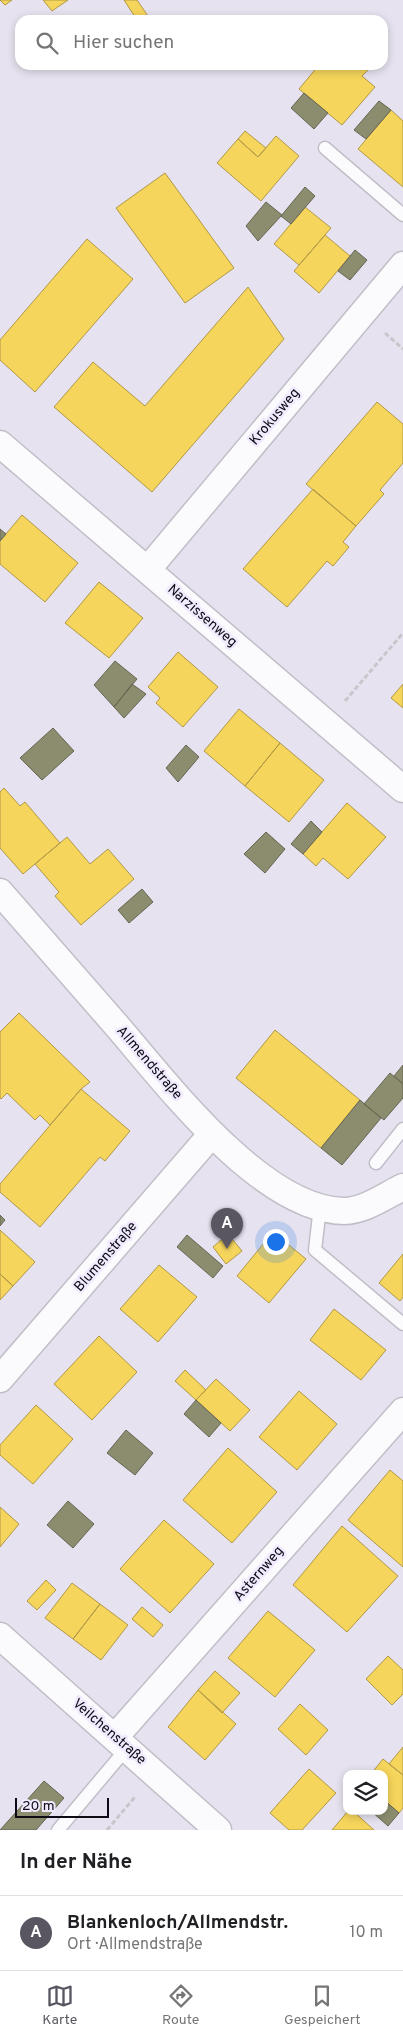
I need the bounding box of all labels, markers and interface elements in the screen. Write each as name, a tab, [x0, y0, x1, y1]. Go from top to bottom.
search box	[15, 15, 388, 70]
icon: search	[33, 29, 61, 57]
text: Hier suchen	[73, 31, 174, 55]
street label: Krokusweg	[246, 385, 304, 449]
street label: Narzissenweg	[164, 581, 240, 651]
street label: Allmendstraße	[113, 1023, 185, 1103]
pin: A	[211, 1208, 243, 1249]
street label: Blumenstraße	[71, 1218, 141, 1296]
your location	[263, 1229, 289, 1255]
street label: Asternweg	[230, 1543, 288, 1605]
street label: Veilchenstraße	[69, 1695, 149, 1769]
map controls	[343, 1770, 388, 1815]
button: layers	[343, 1770, 388, 1815]
scale bar	[15, 1795, 109, 1818]
text: 20 m	[22, 1798, 55, 1815]
text: In der Nähe	[20, 1849, 132, 1876]
text: Blankenloch/Allmendstr.	[67, 1911, 288, 1935]
text: A	[30, 1923, 42, 1943]
text: 10 m	[349, 1923, 383, 1943]
text: Ort · Allmendstraße	[67, 1935, 203, 1955]
tab: Karte	[42, 1982, 77, 2029]
tab: Route	[162, 1982, 199, 2029]
tab: Gespeichert	[284, 1982, 361, 2029]

